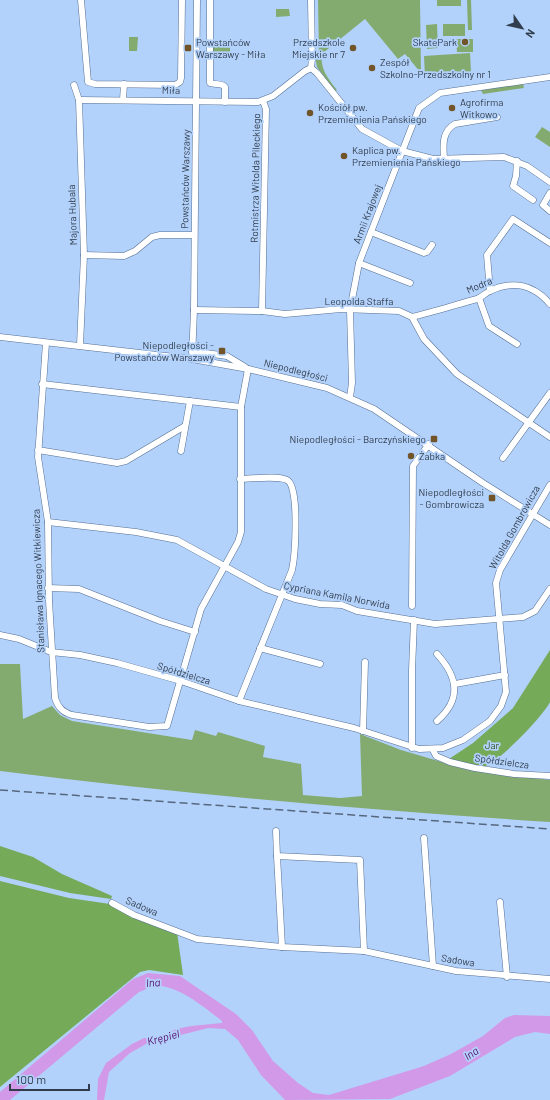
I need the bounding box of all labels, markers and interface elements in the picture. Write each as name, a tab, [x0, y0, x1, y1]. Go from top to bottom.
north arrow	[502, 8, 542, 48]
text: N	[523, 27, 538, 41]
place label: Powstańców Warszawy - Miła	[196, 36, 265, 60]
place label: Przedszkole Miejskie nr 7	[292, 36, 345, 60]
place label: SkatePark	[413, 36, 457, 48]
marker: SkatePark	[460, 37, 470, 47]
marker: Powstańców Warszawy - Miła	[183, 43, 193, 53]
marker: Przedszkole Miejskie nr 7	[348, 43, 358, 53]
place label: Zespół Szkolno-Przedszkolny nr 1	[380, 56, 491, 80]
marker: Zespół Szkolno-Przedszkolny nr 1	[367, 63, 377, 73]
street label: Miła	[162, 84, 180, 96]
place label: Agrofirma Witkowo	[460, 96, 503, 120]
place label: Kościół pw. Przemienienia Pańskiego	[318, 101, 427, 125]
marker: Agrofirma Witkowo	[447, 103, 457, 113]
marker: Kościół pw. Przemienienia Pańskiego	[305, 108, 315, 118]
street label: Rotmistrza Witolda Pileckiego	[248, 113, 262, 243]
street label: Powstańców Warszawy	[178, 129, 192, 229]
place label: Kaplica pw. Przemienienia Pańskiego	[352, 144, 461, 168]
marker: Kaplica pw. Przemienienia Pańskiego	[339, 151, 349, 161]
street label: Armii Krajowej	[350, 183, 384, 245]
street label: Majora Hubala	[65, 184, 79, 246]
street label: Modra	[464, 274, 494, 296]
street label: Leopolda Staffa	[325, 295, 393, 307]
place label: Niepodległości - Powstańców Warszawy	[115, 339, 214, 363]
marker: Niepodległości - Powstańców Warszawy	[217, 346, 227, 356]
street label: Niepodległości	[263, 356, 329, 384]
place label: Niepodległości - Barczyńskiego	[290, 433, 426, 445]
marker: Niepodległości - Barczyńskiego	[429, 434, 439, 444]
place label: Żabka	[419, 450, 445, 462]
marker: Żabka	[406, 451, 416, 461]
street label: Witolda Gombrowicza	[486, 483, 542, 571]
place label: Niepodległości - Gombrowicza	[419, 486, 484, 510]
marker: Niepodległości - Gombrowicza	[487, 493, 497, 503]
street label: Stanisława Ignacego Witkiewicza	[29, 509, 47, 653]
street label: Cypriana Kamila Norwida	[283, 579, 391, 611]
street label: Spółdzielcza	[156, 659, 212, 687]
park label: Jar	[485, 739, 500, 751]
street label: Spółdzielcza	[474, 751, 530, 771]
street label: Sadowa	[124, 894, 160, 918]
street label: Sadowa	[440, 951, 476, 969]
water label: Ina	[145, 975, 161, 989]
water label: Krępiel	[145, 1026, 181, 1048]
water label: Ina	[461, 1044, 481, 1062]
scale bar	[10, 1066, 89, 1092]
text: 100 m	[16, 1072, 46, 1086]

